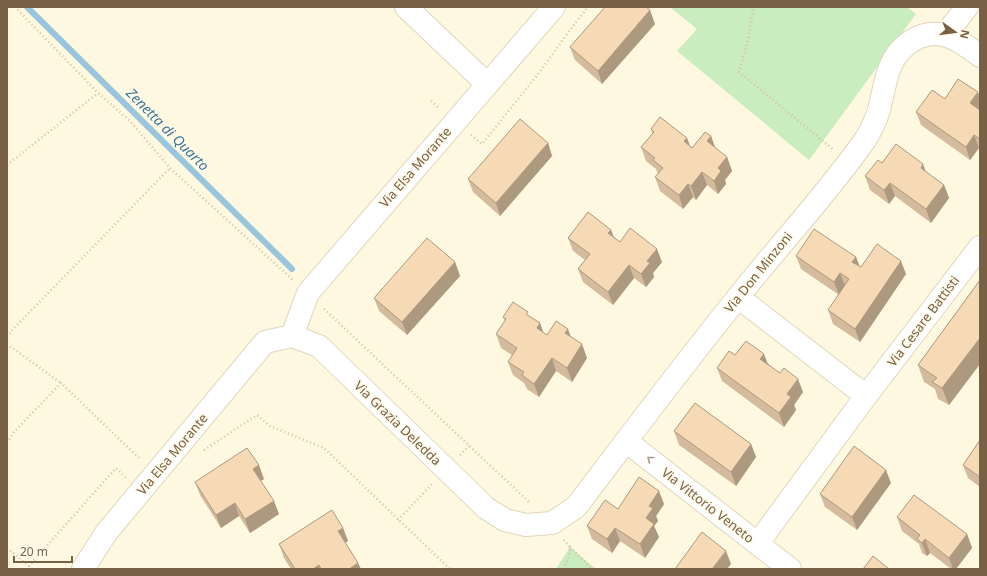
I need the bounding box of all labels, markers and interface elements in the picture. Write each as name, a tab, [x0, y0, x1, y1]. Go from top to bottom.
north arrow	[935, 12, 975, 52]
text: N	[957, 28, 974, 41]
water label: Zenetta di Quarto	[122, 83, 214, 175]
street label: Via Elsa Morante	[375, 123, 455, 211]
street label: Via Don Minzoni	[720, 228, 796, 316]
street label: Via Cesare Battisti	[883, 272, 963, 370]
street label: Via Grazia Deledda	[351, 377, 445, 469]
street label: Via Elsa Morante	[133, 409, 211, 499]
one-way arrow	[647, 457, 654, 464]
street label: Via Vittorio Veneto	[658, 463, 758, 547]
scale bar	[14, 538, 72, 564]
text: 20 m	[20, 543, 48, 560]

